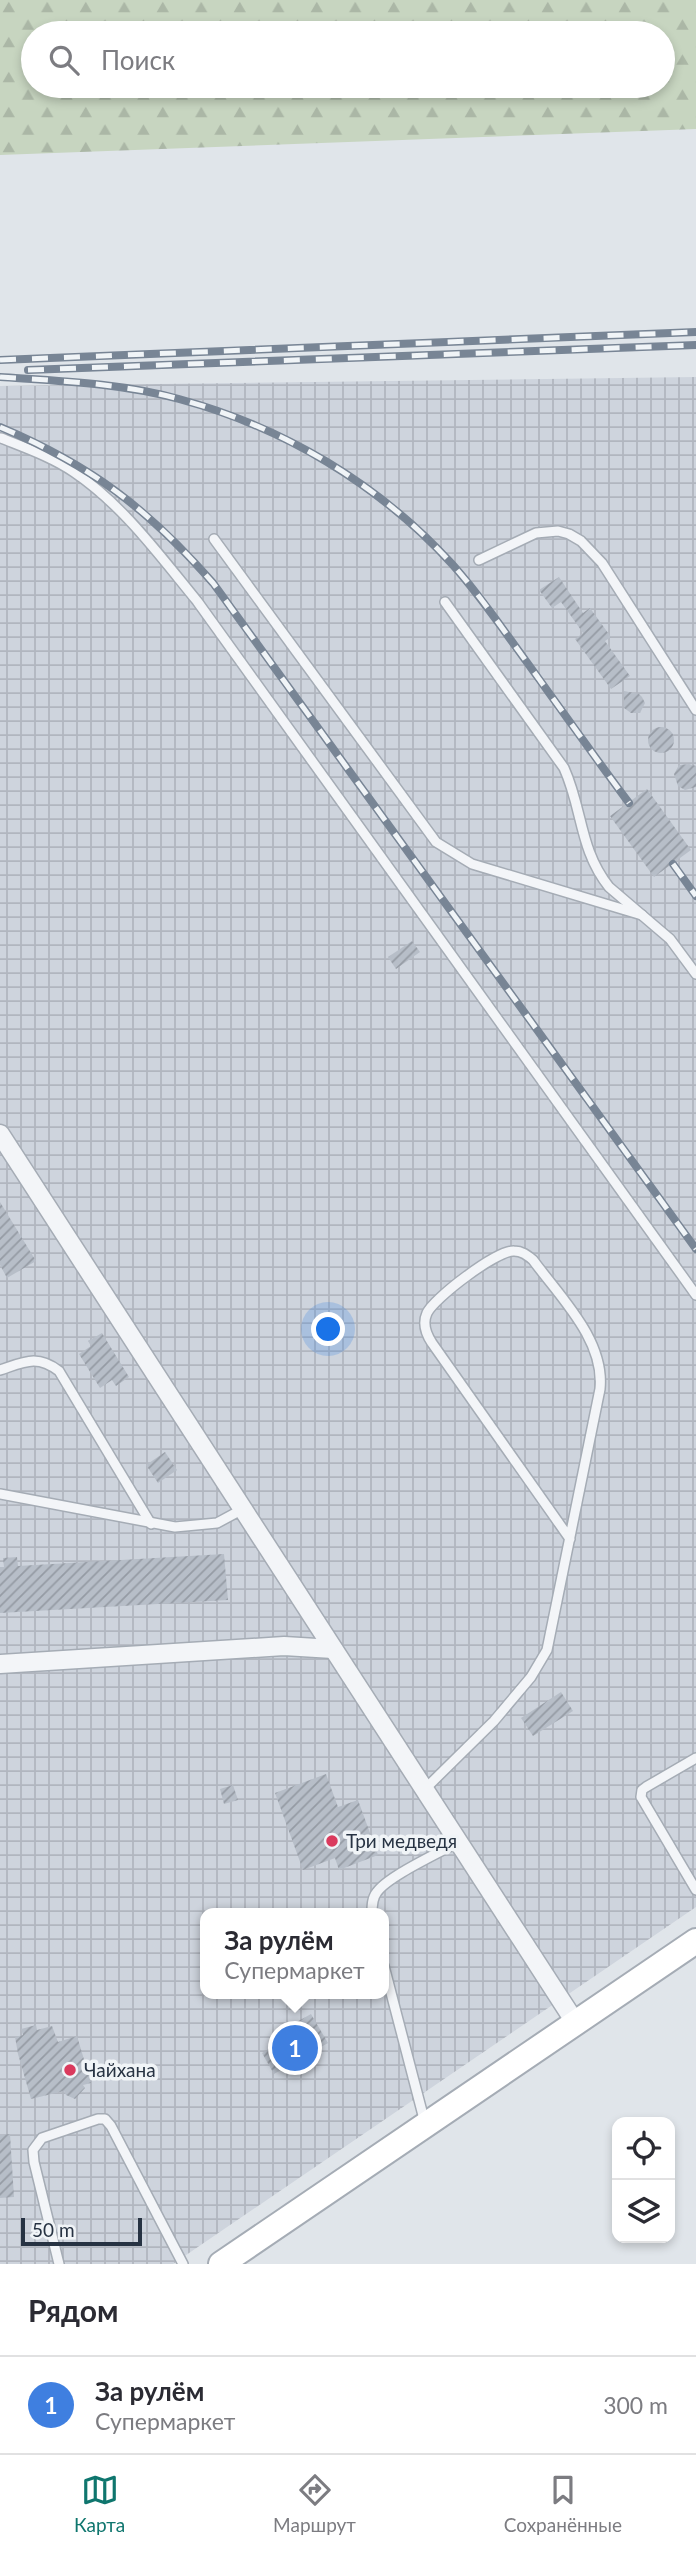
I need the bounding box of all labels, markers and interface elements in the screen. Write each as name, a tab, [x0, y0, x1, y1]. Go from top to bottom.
search box	[21, 21, 675, 98]
icon: search	[45, 41, 83, 79]
text: Поиск	[101, 44, 175, 76]
your location	[311, 1312, 345, 1346]
place label: Три медведя	[346, 1829, 457, 1852]
marker: Три медведя	[324, 1833, 340, 1849]
popup	[200, 1908, 389, 1999]
text: За рулём	[224, 1924, 334, 1956]
text: Супермаркет	[224, 1956, 365, 1984]
pin: 1	[272, 2022, 318, 2074]
place label: Чайхана	[84, 2058, 156, 2081]
marker: Чайхана	[62, 2062, 78, 2078]
map controls	[612, 2117, 675, 2243]
button: locate	[612, 2117, 675, 2180]
button: layers	[612, 2180, 675, 2243]
scale bar	[21, 2215, 142, 2247]
text: 50 m	[32, 2218, 75, 2241]
text: Рядом	[28, 2292, 118, 2328]
text: За рулём	[95, 2375, 204, 2407]
text: 1	[44, 2391, 58, 2419]
text: 300 m	[603, 2391, 668, 2419]
text: Супермаркет	[95, 2407, 235, 2435]
tab: Карта	[74, 2471, 125, 2536]
tab: Маршрут	[273, 2471, 356, 2536]
tab: Сохранённые	[504, 2471, 622, 2536]

